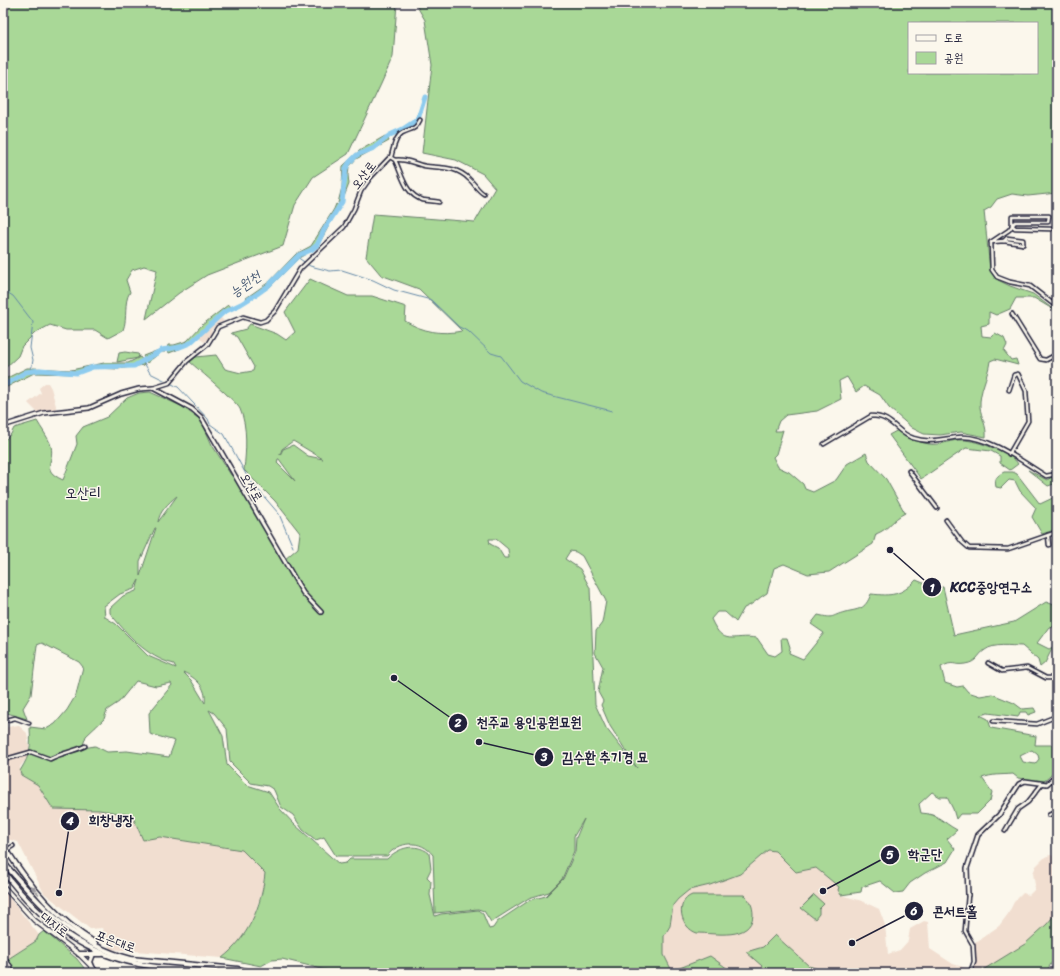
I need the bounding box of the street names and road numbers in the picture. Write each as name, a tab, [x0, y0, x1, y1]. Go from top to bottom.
street label: 오산로	[345, 156, 382, 195]
street label: 오산로	[234, 468, 270, 507]
street label: 대지로	[35, 906, 74, 943]
street label: 포은대로	[92, 924, 139, 959]

